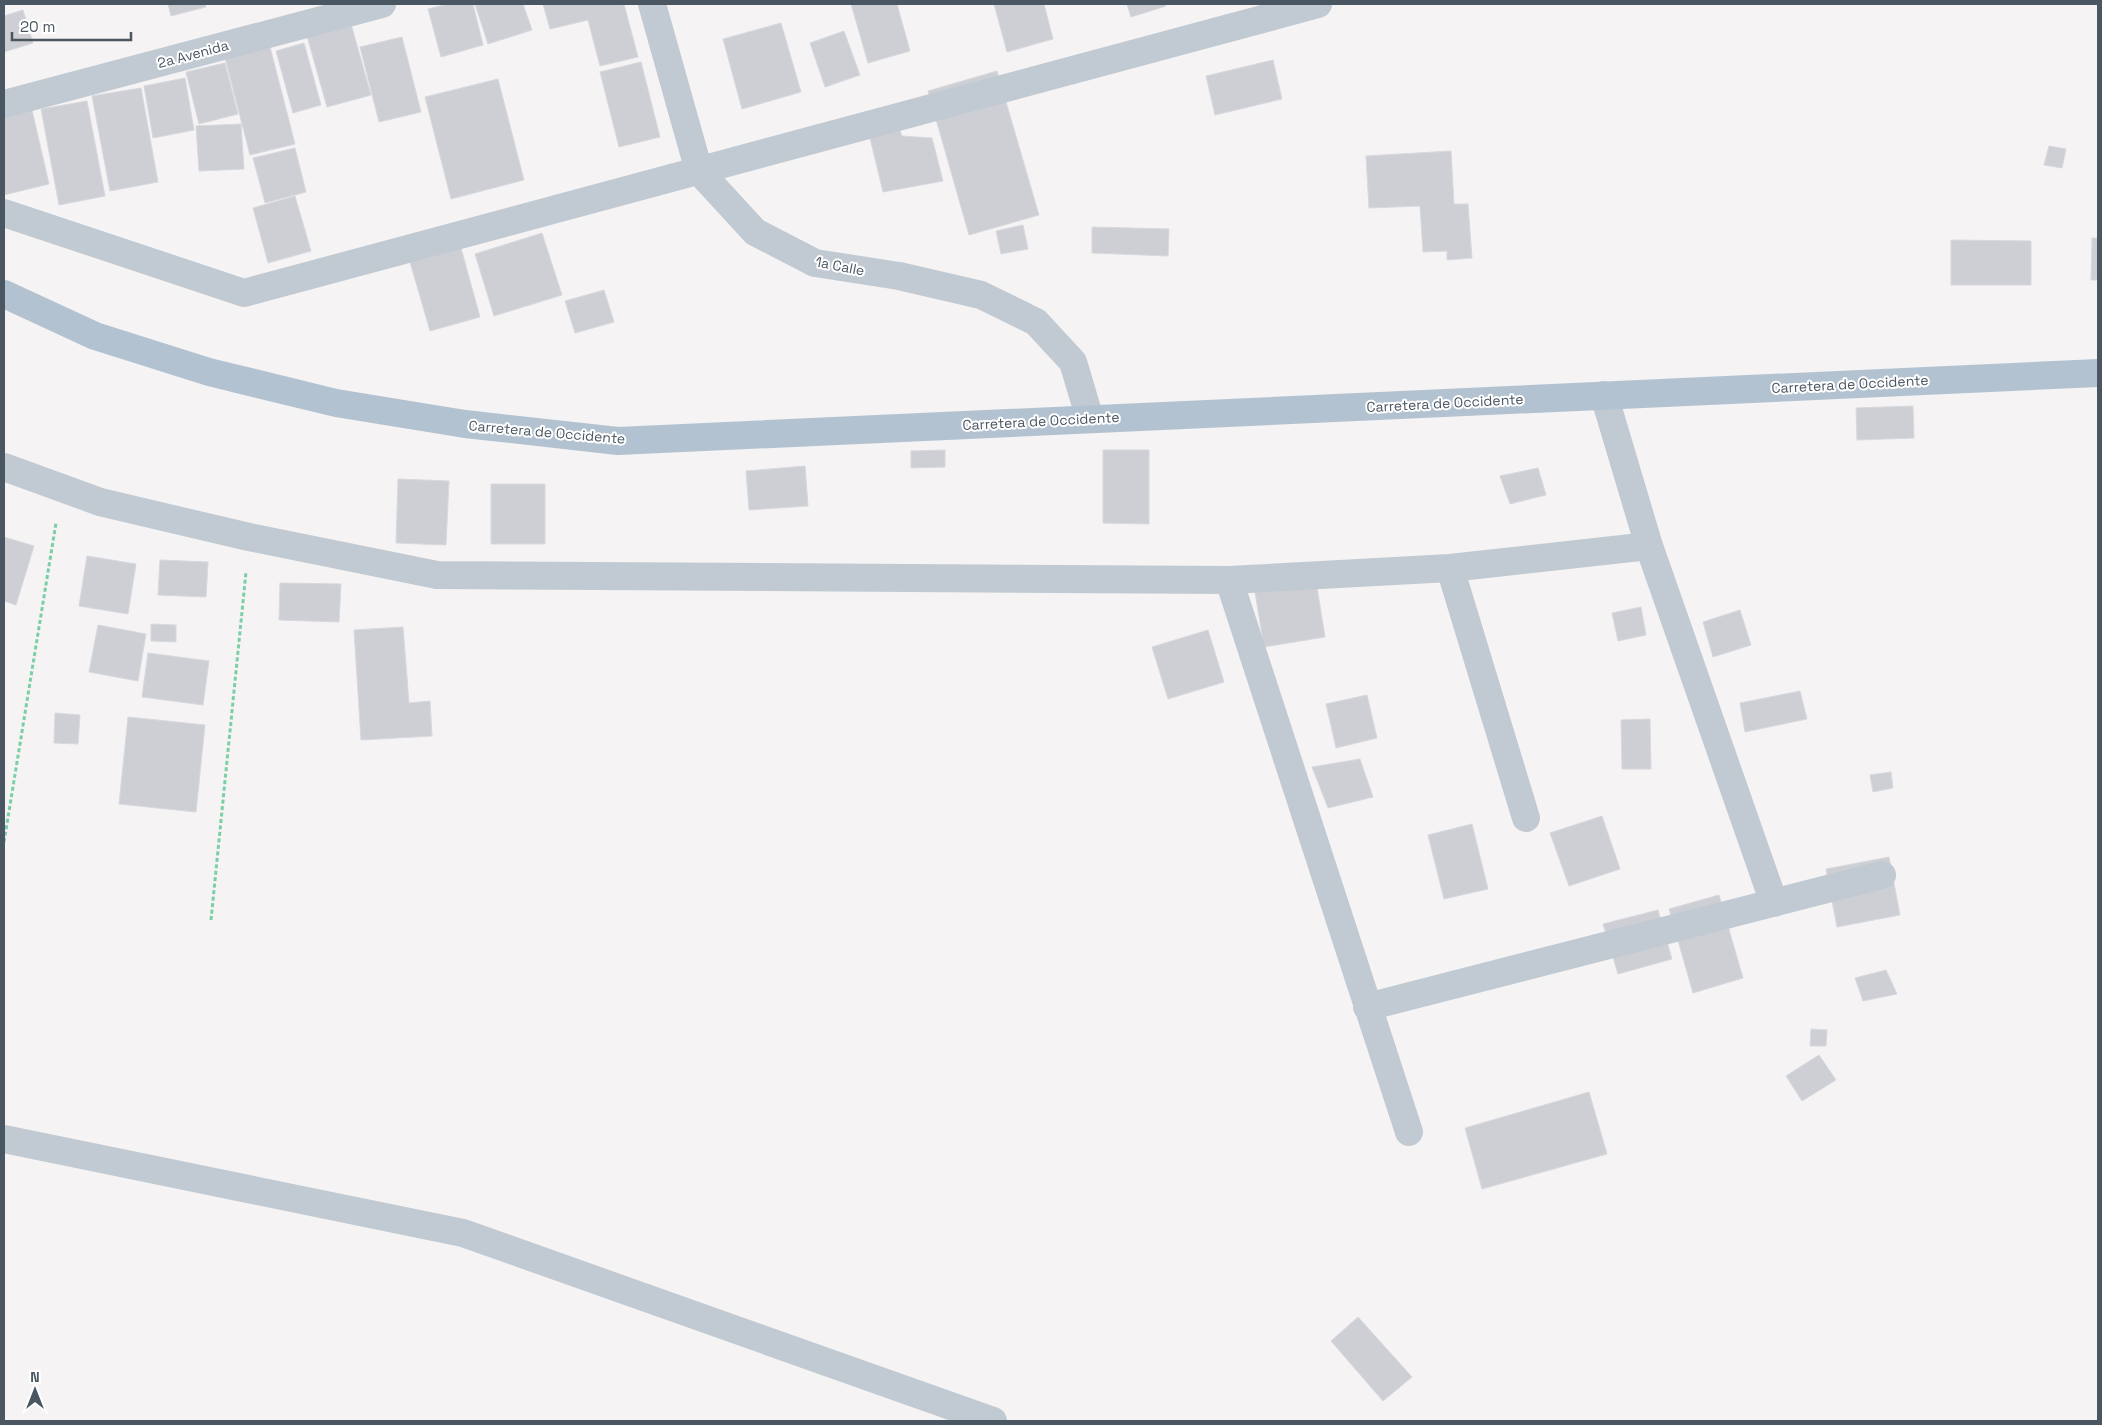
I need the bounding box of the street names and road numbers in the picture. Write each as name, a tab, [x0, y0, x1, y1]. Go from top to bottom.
street label: 2a Avenida	[155, 36, 231, 72]
street label: 1a Calle	[814, 252, 866, 280]
street label: Carretera de Occidente	[1771, 371, 1929, 397]
street label: Carretera de Occidente	[1366, 390, 1524, 416]
street label: Carretera de Occidente	[962, 408, 1120, 434]
street label: Carretera de Occidente	[468, 416, 626, 448]

